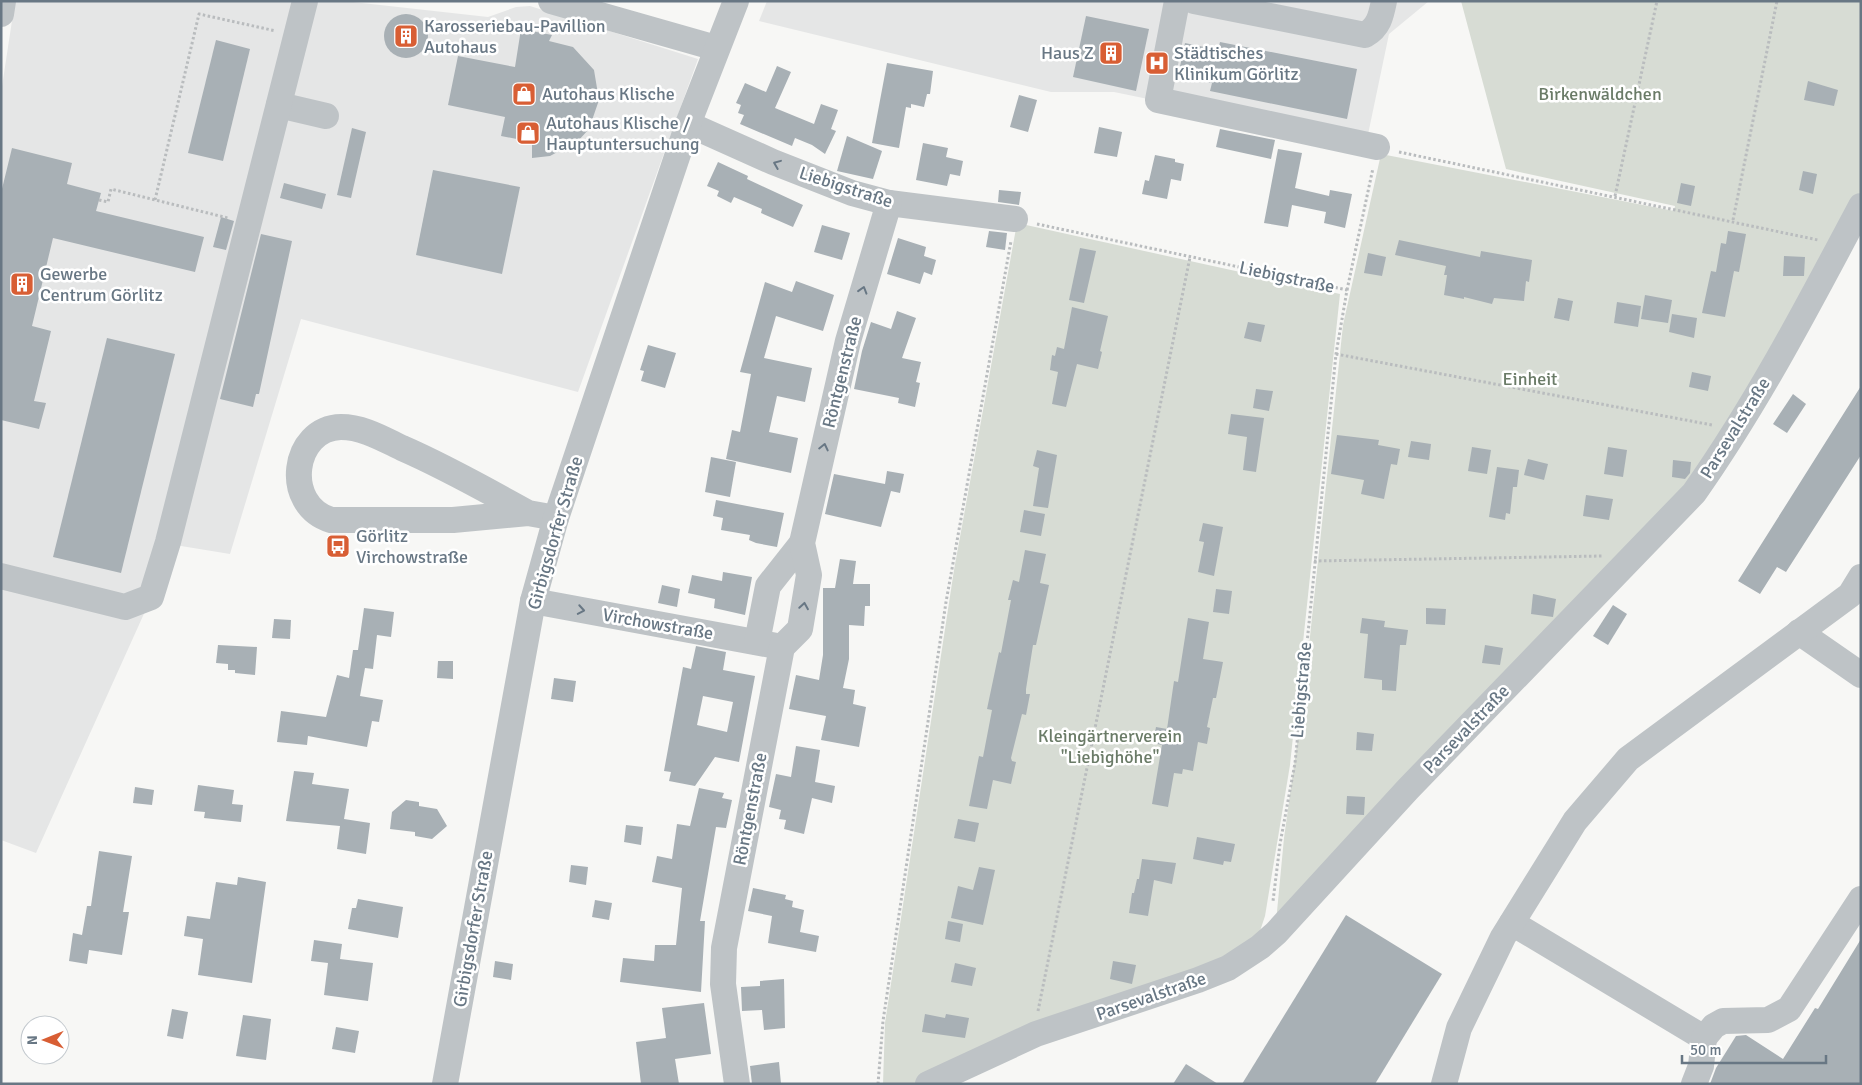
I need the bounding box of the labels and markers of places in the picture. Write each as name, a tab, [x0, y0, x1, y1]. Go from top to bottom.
place label: Karosseriebau-Pavillion Autohaus	[424, 15, 606, 58]
building icon: Karosseriebau-Pavillion Autohaus	[393, 23, 419, 49]
building icon: Haus Z	[1098, 40, 1124, 66]
place label: Haus Z	[1041, 42, 1094, 64]
place label: Städtisches Klinikum Görlitz	[1174, 42, 1299, 85]
hospital icon: Städtisches Klinikum Görlitz	[1144, 50, 1170, 76]
shop icon: Autohaus Klische	[511, 81, 537, 107]
place label: Autohaus Klische	[542, 83, 675, 105]
place label: Autohaus Klische / Hauptuntersuchung	[546, 112, 700, 155]
shop icon: Autohaus Klische / Hauptuntersuchung	[515, 120, 541, 146]
place label: Gewerbe Centrum Görlitz	[40, 263, 163, 306]
building icon: Gewerbe Centrum Görlitz	[9, 271, 35, 297]
place label: Görlitz Virchowstraße	[356, 525, 468, 568]
bus stop icon: Görlitz Virchowstraße	[325, 533, 351, 559]

